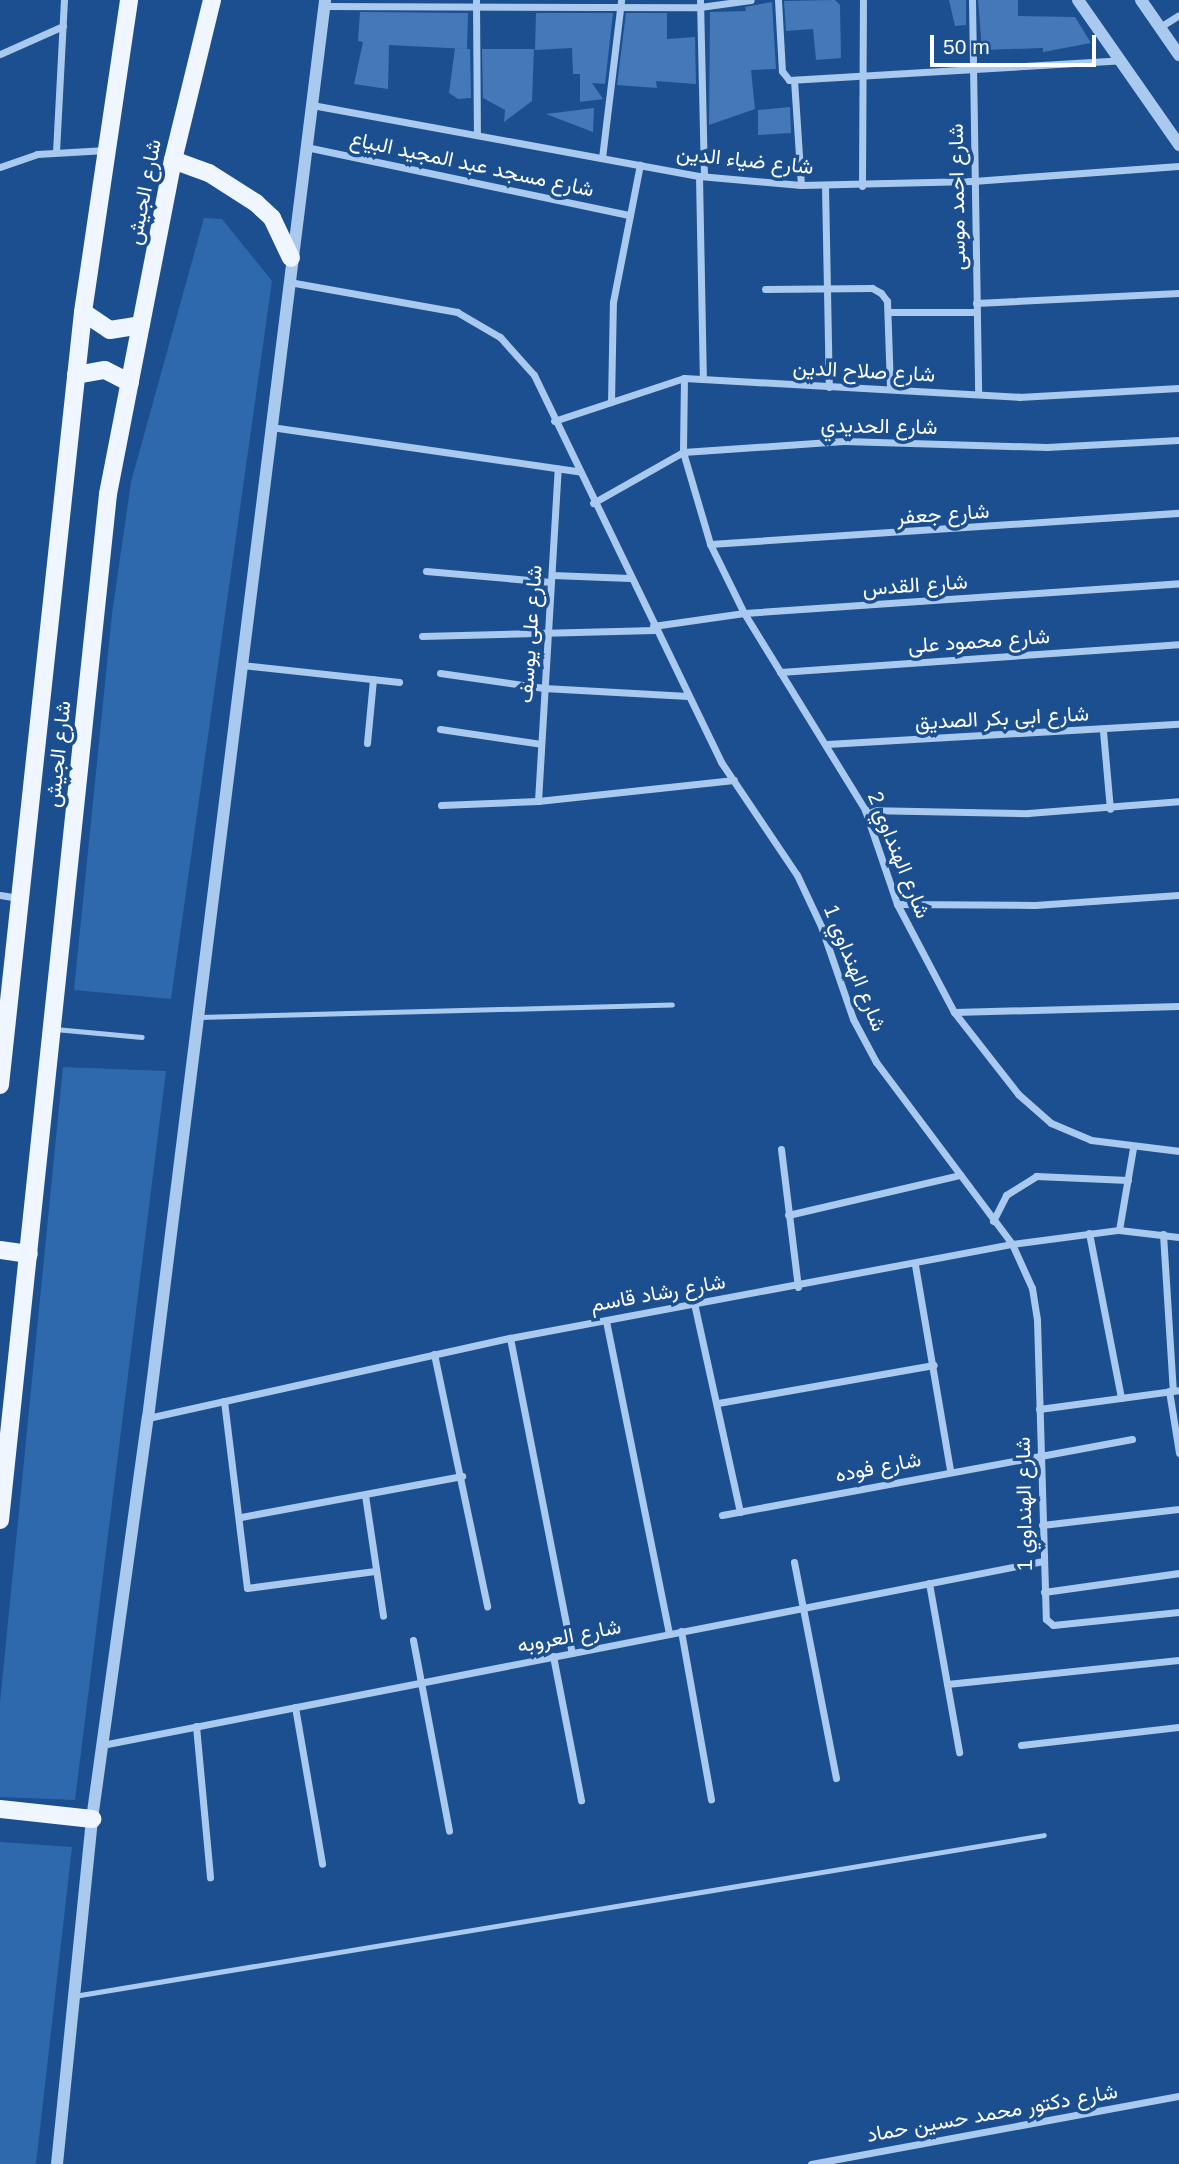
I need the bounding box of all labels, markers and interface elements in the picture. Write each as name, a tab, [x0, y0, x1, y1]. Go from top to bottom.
scale bar	[934, 21, 1100, 65]
text: 50 m	[943, 35, 990, 58]
street label: شارع احمد موسى	[943, 123, 971, 271]
street label: شارع مسجد عبد المجيد البياع	[348, 126, 596, 202]
street label: شارع الجيش	[121, 137, 167, 247]
street label: شارع ضياء الدين	[675, 140, 815, 180]
street label: شارع صلاح الدين	[792, 355, 936, 387]
street label: شارع الحديدي	[820, 412, 938, 440]
street label: شارع جعفر	[896, 498, 990, 530]
street label: شارع على يوسف	[513, 564, 547, 704]
street label: شارع القدس	[862, 569, 968, 601]
street label: شارع محمود على	[907, 623, 1051, 659]
street label: شارع الجيش	[40, 700, 76, 808]
street label: شارع ابى بكر الصديق	[914, 701, 1090, 735]
street label: شارع الهنداوي 2	[862, 788, 936, 922]
street label: شارع الهنداوي 1	[818, 901, 892, 1035]
street label: شارع رشاد قاسم	[589, 1269, 727, 1317]
street label: شارع الهنداوي 1	[1010, 1437, 1038, 1571]
street label: شارع فوده	[833, 1446, 923, 1488]
street label: شارع العروبه	[515, 1614, 623, 1658]
street label: شارع دكتور محمد حسين حماد	[865, 2079, 1119, 2147]

